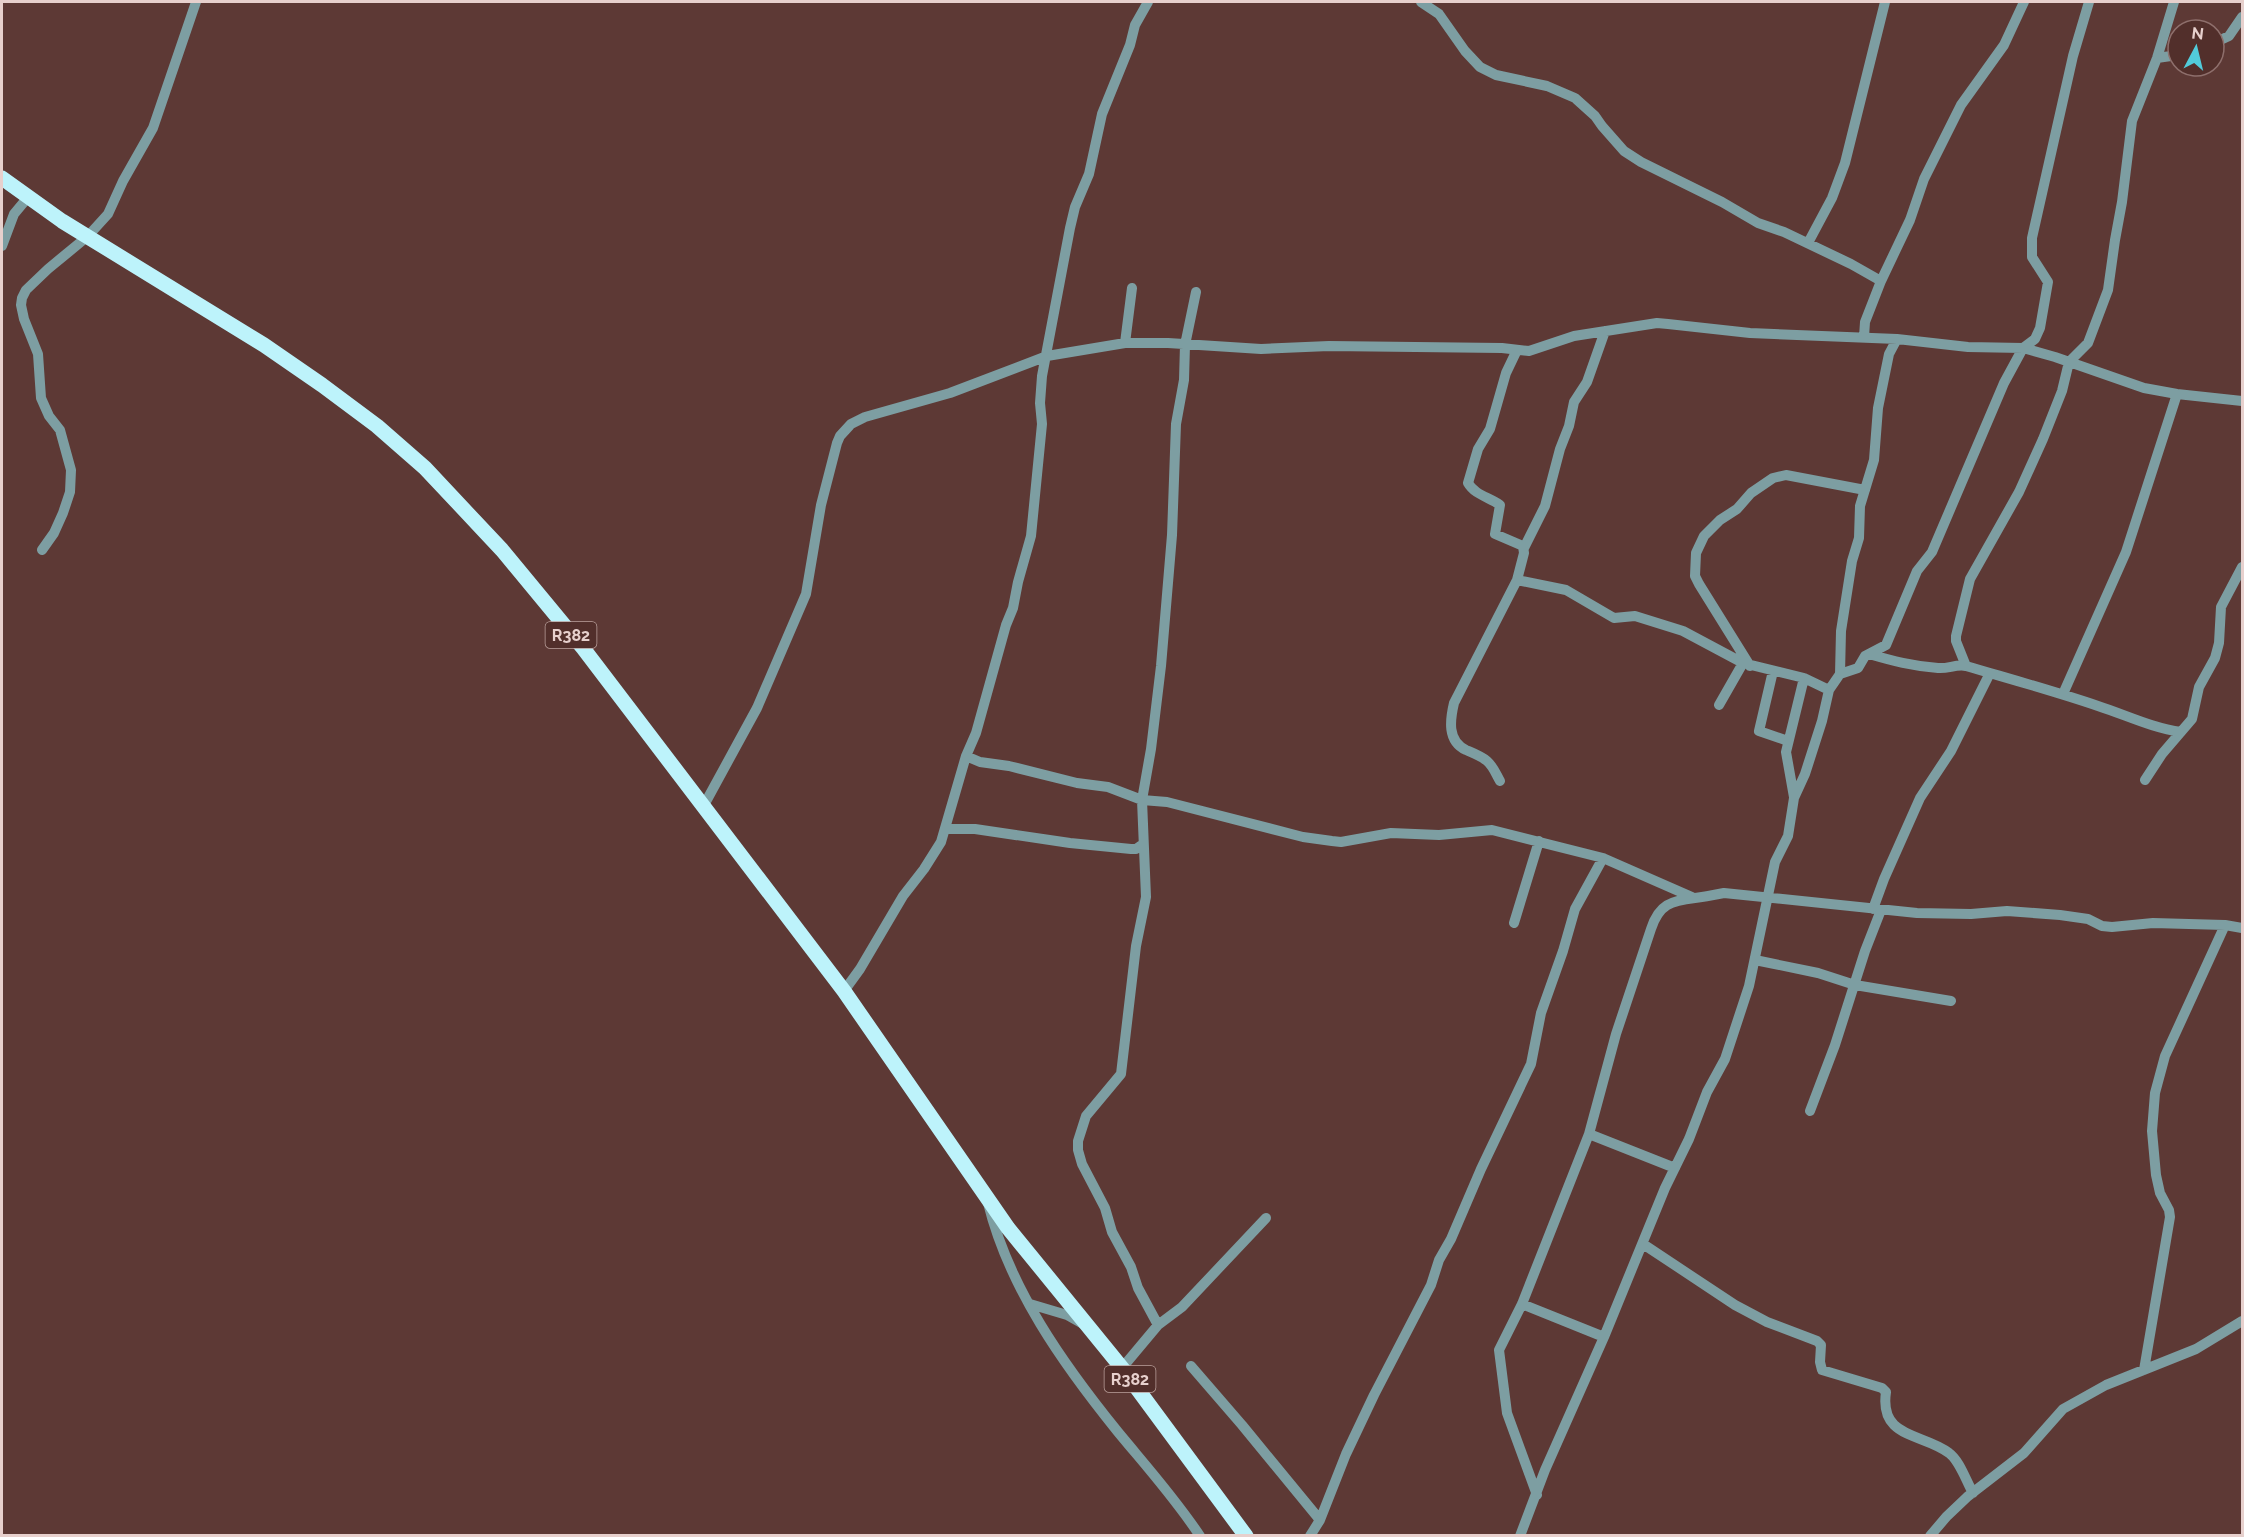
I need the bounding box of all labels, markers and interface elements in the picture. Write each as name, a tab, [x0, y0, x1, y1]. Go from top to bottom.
north arrow	[2166, 18, 2226, 78]
text: N	[2191, 23, 2205, 44]
road number: R382	[546, 622, 596, 648]
road number: R382	[1104, 1366, 1156, 1392]

